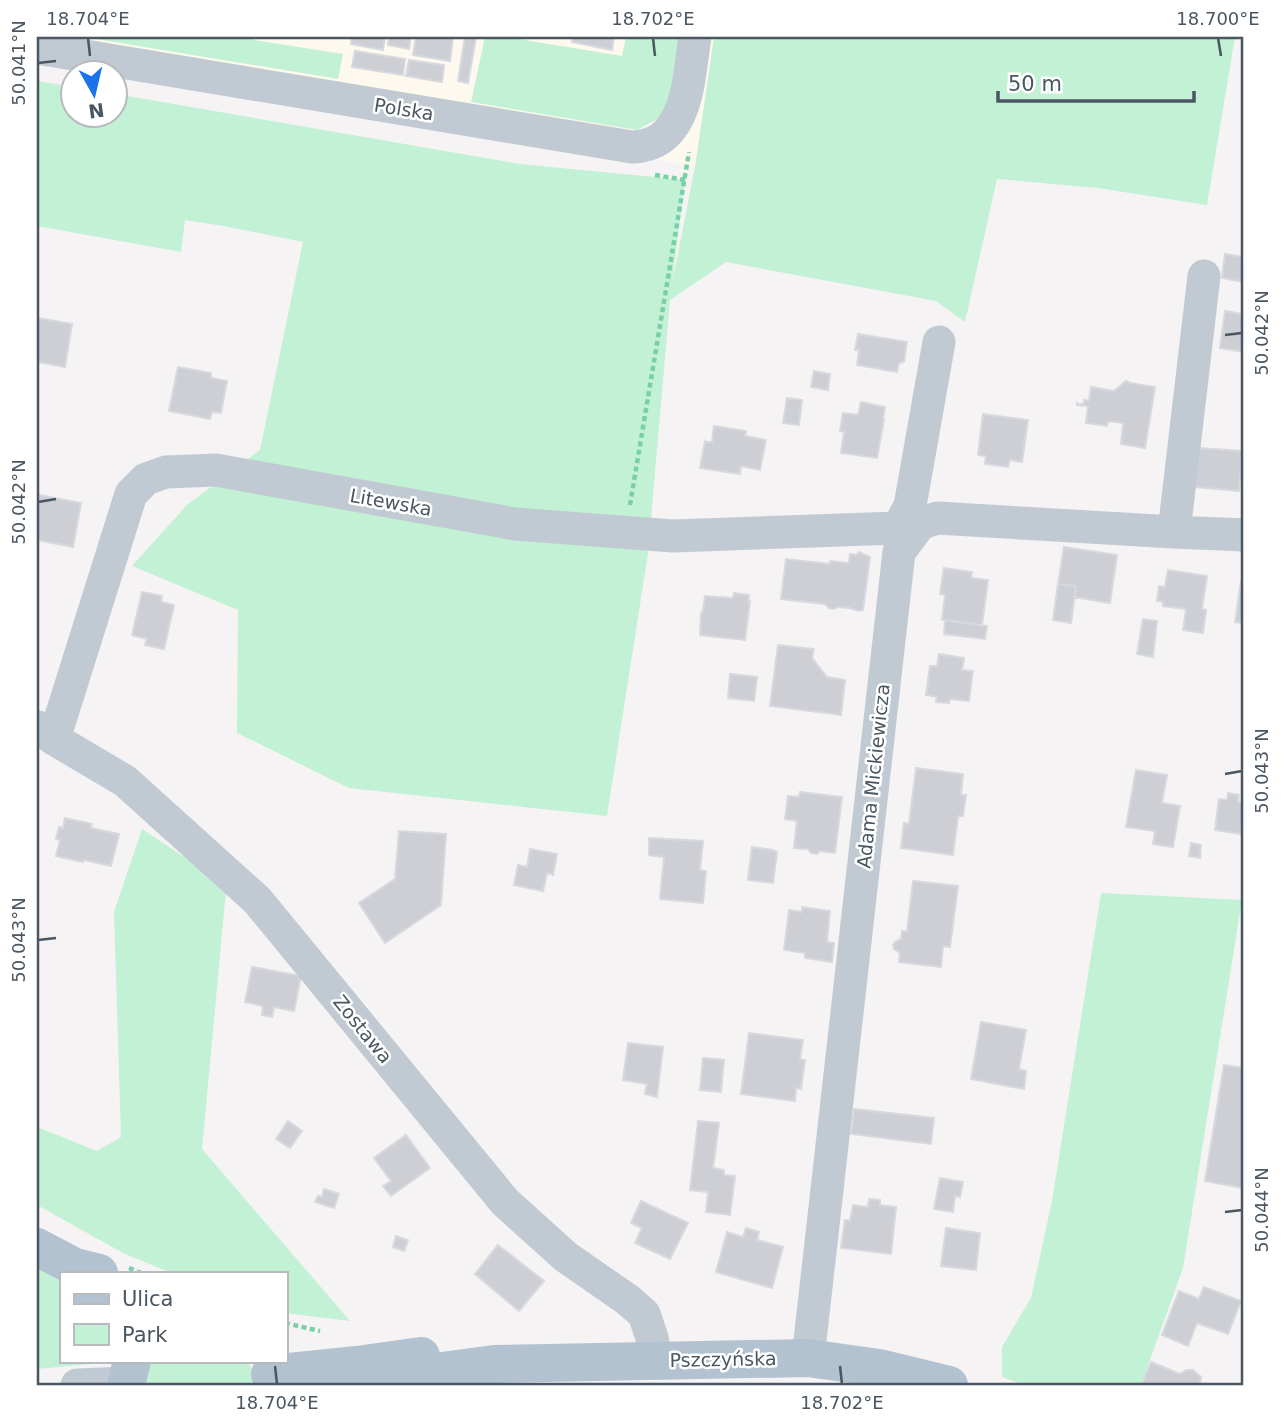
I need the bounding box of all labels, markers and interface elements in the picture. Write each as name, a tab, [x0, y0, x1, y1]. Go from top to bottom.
text: 18.704°E	[46, 8, 130, 29]
text: 18.702°E	[611, 8, 695, 29]
text: 18.700°E	[1176, 8, 1260, 29]
text: 50.041°N	[8, 20, 29, 106]
north arrow	[60, 60, 130, 130]
scale bar	[998, 60, 1194, 104]
text: 50 m	[1008, 72, 1062, 96]
street label: Polska	[373, 93, 435, 125]
text: N	[87, 99, 106, 123]
text: 50.042°N	[1251, 290, 1272, 376]
text: 50.042°N	[8, 459, 29, 545]
street label: Litewska	[348, 484, 434, 520]
street label: Adama Mickiewicza	[852, 683, 894, 869]
text: 50.043°N	[1251, 728, 1272, 814]
text: 50.043°N	[8, 897, 29, 983]
street label: Zostawa	[329, 991, 397, 1067]
text: 50.044°N	[1251, 1167, 1272, 1253]
legend	[60, 1272, 287, 1362]
text: Ulica	[122, 1287, 173, 1311]
text: Park	[122, 1323, 168, 1347]
street label: Pszczyńska	[669, 1347, 777, 1371]
text: 18.704°E	[235, 1392, 319, 1413]
text: 18.702°E	[800, 1392, 884, 1413]

